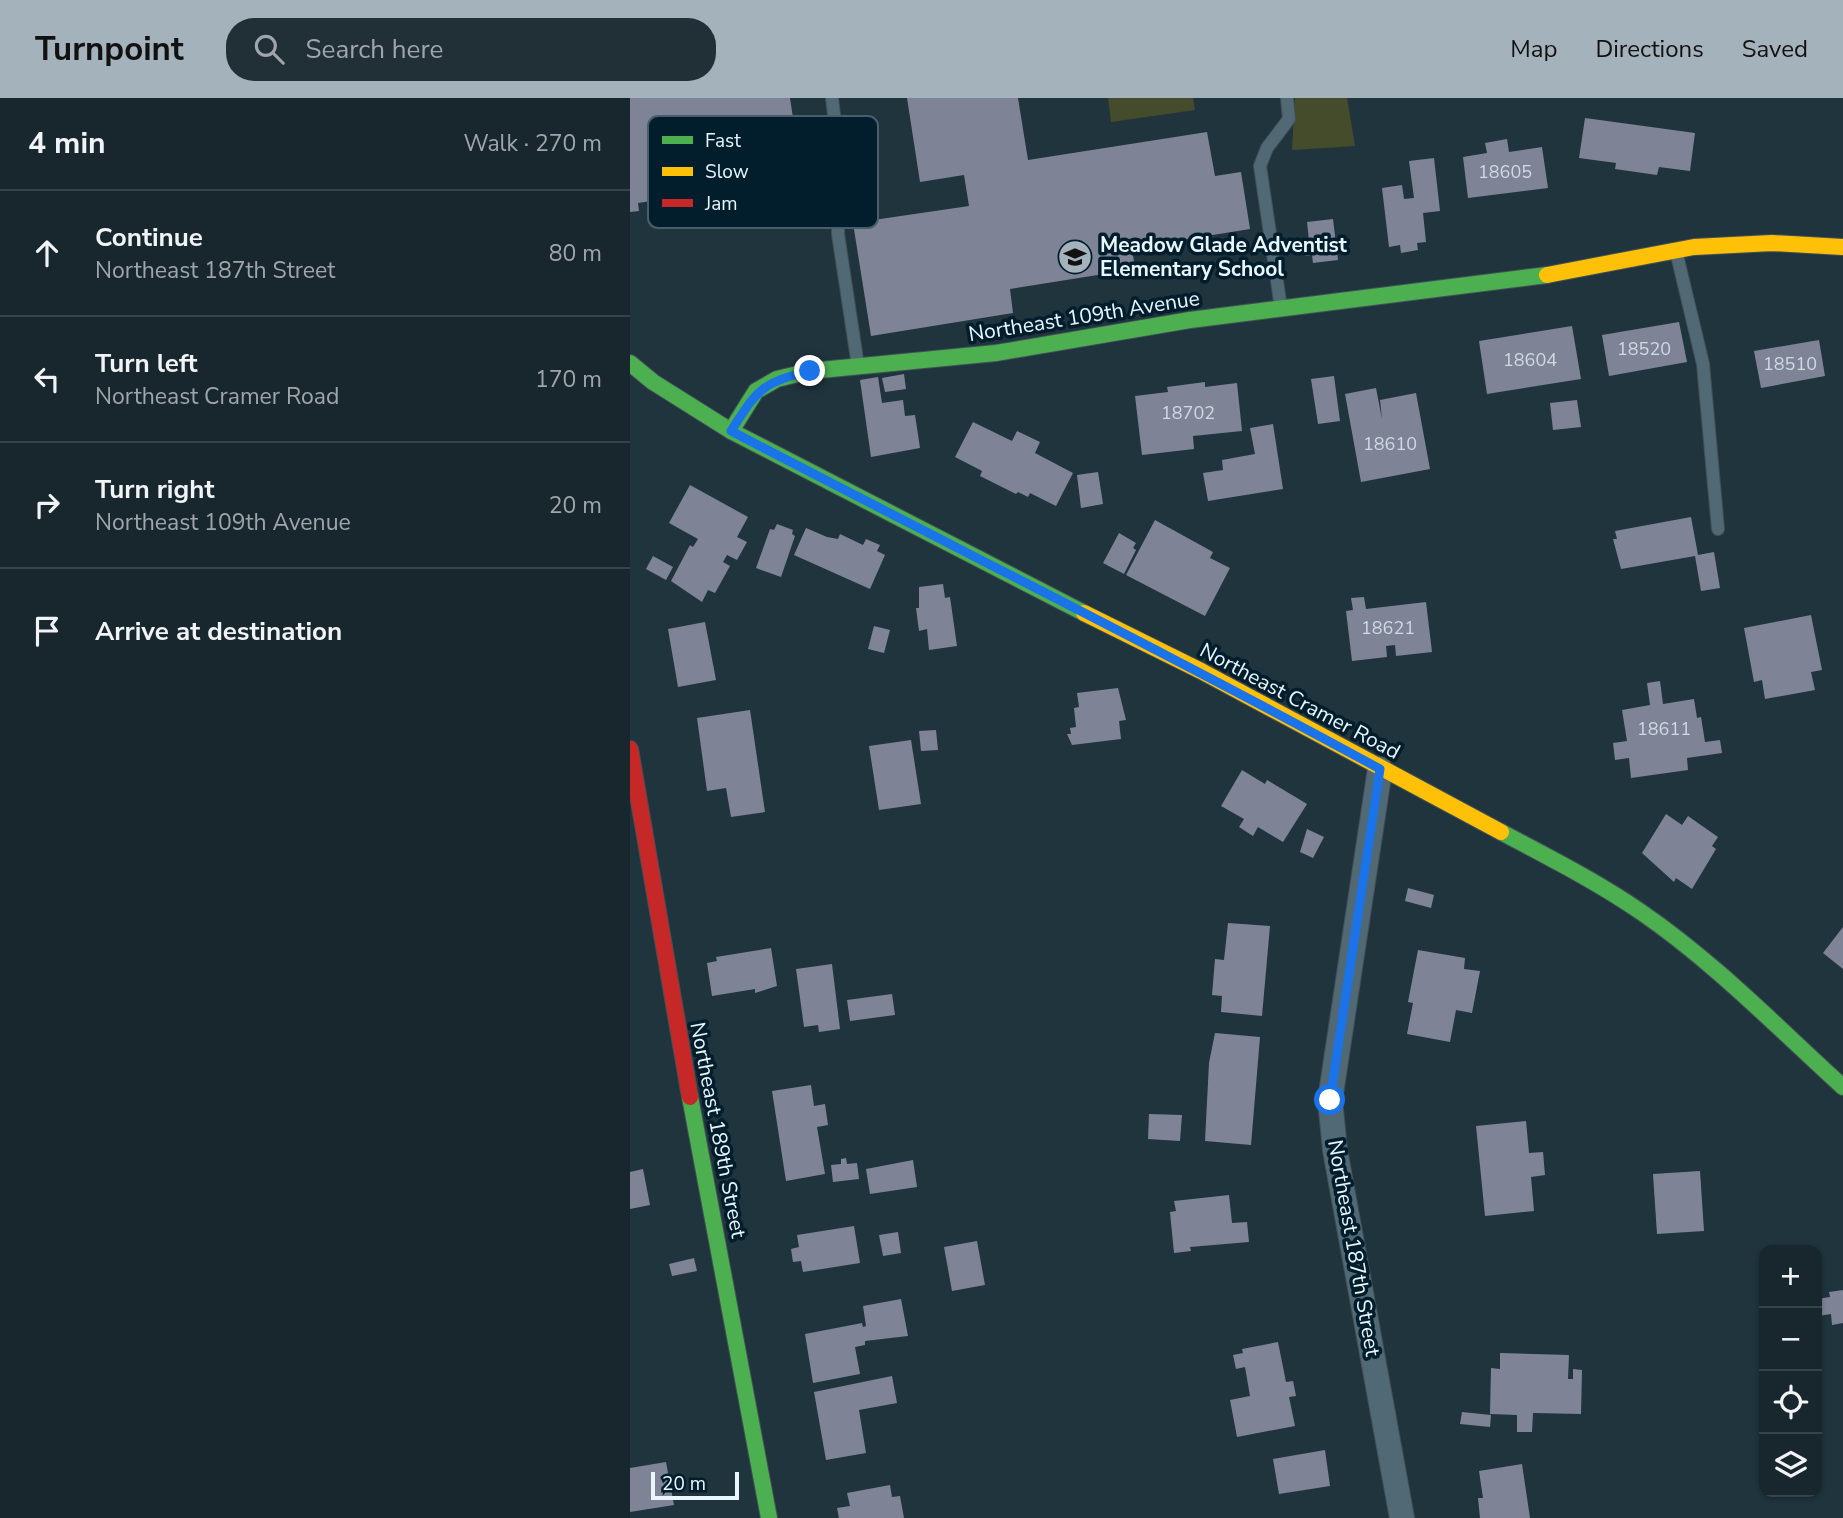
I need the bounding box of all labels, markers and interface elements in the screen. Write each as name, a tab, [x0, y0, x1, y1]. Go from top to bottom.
search box	[226, 18, 716, 81]
text: Turnpoint	[35, 27, 184, 72]
icon: search	[250, 30, 288, 68]
text: Search here	[306, 32, 443, 67]
text: Map	[1510, 33, 1557, 65]
text: Directions	[1595, 33, 1704, 65]
text: Saved	[1742, 33, 1808, 65]
legend	[648, 116, 878, 228]
text: 4 min	[28, 123, 106, 164]
text: Walk · 270 m	[463, 128, 602, 159]
text: Fast	[705, 128, 741, 154]
text: Slow	[705, 159, 749, 185]
house number: 18605	[1478, 160, 1532, 184]
text: Jam	[704, 191, 738, 217]
text: Continue	[95, 220, 203, 255]
place label: Meadow Glade Adventist Elementary School	[1100, 231, 1348, 283]
icon: ahead	[28, 234, 66, 272]
text: 80 m	[549, 238, 602, 269]
school or university icon: Meadow Glade Adventist Elementary School	[1056, 238, 1094, 276]
text: Northeast 187th Street	[95, 255, 335, 286]
street label: Northeast 109th Avenue	[966, 284, 1202, 348]
house number: 18520	[1617, 337, 1671, 361]
text: Turn left	[95, 346, 198, 381]
house number: 18604	[1503, 348, 1557, 372]
house number: 18510	[1763, 352, 1817, 376]
route end	[794, 355, 825, 386]
icon: left	[28, 360, 66, 398]
text: 170 m	[535, 364, 602, 395]
text: Northeast Cramer Road	[95, 381, 339, 412]
house number: 18702	[1161, 401, 1215, 425]
house number: 18610	[1363, 432, 1417, 456]
text: Turn right	[95, 472, 214, 507]
icon: right	[28, 486, 66, 524]
text: 20 m	[549, 490, 602, 521]
text: Northeast 109th Avenue	[95, 507, 351, 538]
icon: arrive	[28, 612, 66, 650]
text: Arrive at destination	[95, 614, 342, 649]
house number: 18621	[1361, 616, 1415, 640]
street label: Northeast Cramer Road	[1195, 636, 1405, 766]
house number: 18611	[1637, 717, 1691, 741]
street label: Northeast 189th Street	[683, 1020, 753, 1241]
route start	[1314, 1084, 1345, 1115]
street label: Northeast 187th Street	[1321, 1138, 1387, 1359]
map controls	[1759, 1245, 1822, 1497]
button: +	[1759, 1245, 1822, 1308]
button: −	[1759, 1308, 1822, 1371]
button: locate	[1759, 1371, 1822, 1434]
button: layers	[1759, 1434, 1822, 1497]
scale bar	[651, 1469, 738, 1501]
text: 20 m	[662, 1471, 706, 1497]

